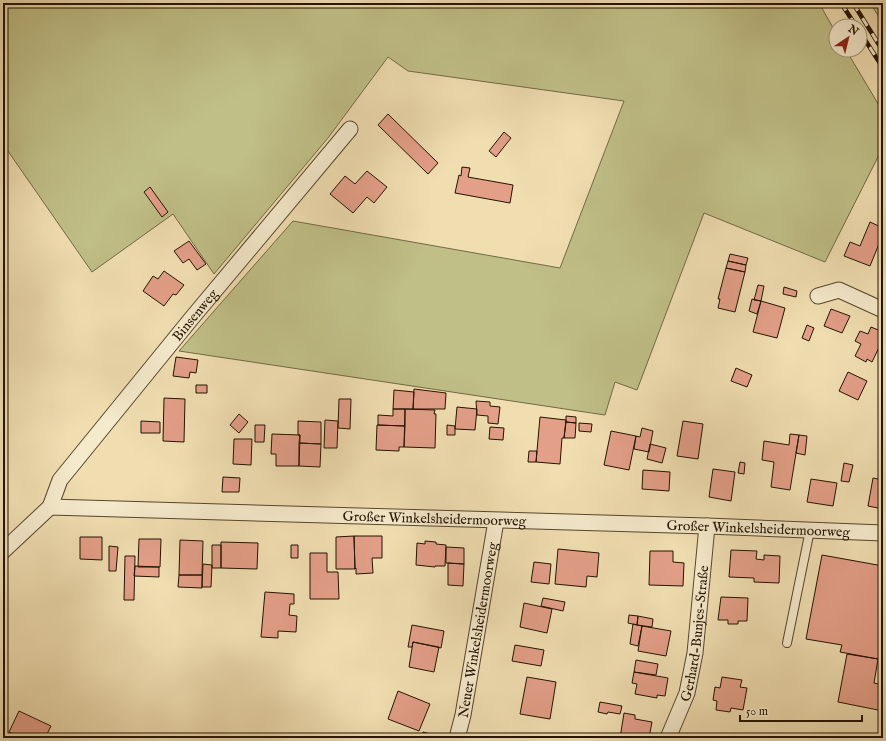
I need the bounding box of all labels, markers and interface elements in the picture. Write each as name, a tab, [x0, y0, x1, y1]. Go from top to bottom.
north arrow	[828, 18, 868, 58]
text: N	[844, 22, 861, 39]
street label: Binsenweg	[169, 285, 223, 345]
street label: Großer Winkelsheidermoorweg	[342, 507, 527, 531]
street label: Großer Winkelsheidermoorweg	[666, 517, 851, 542]
street label: Neuer Winkelsheidermoorweg	[455, 541, 502, 719]
street label: Gerhard-Bunjes-Straße	[676, 564, 713, 705]
scale bar	[740, 697, 862, 723]
text: 50 m	[746, 704, 768, 719]

